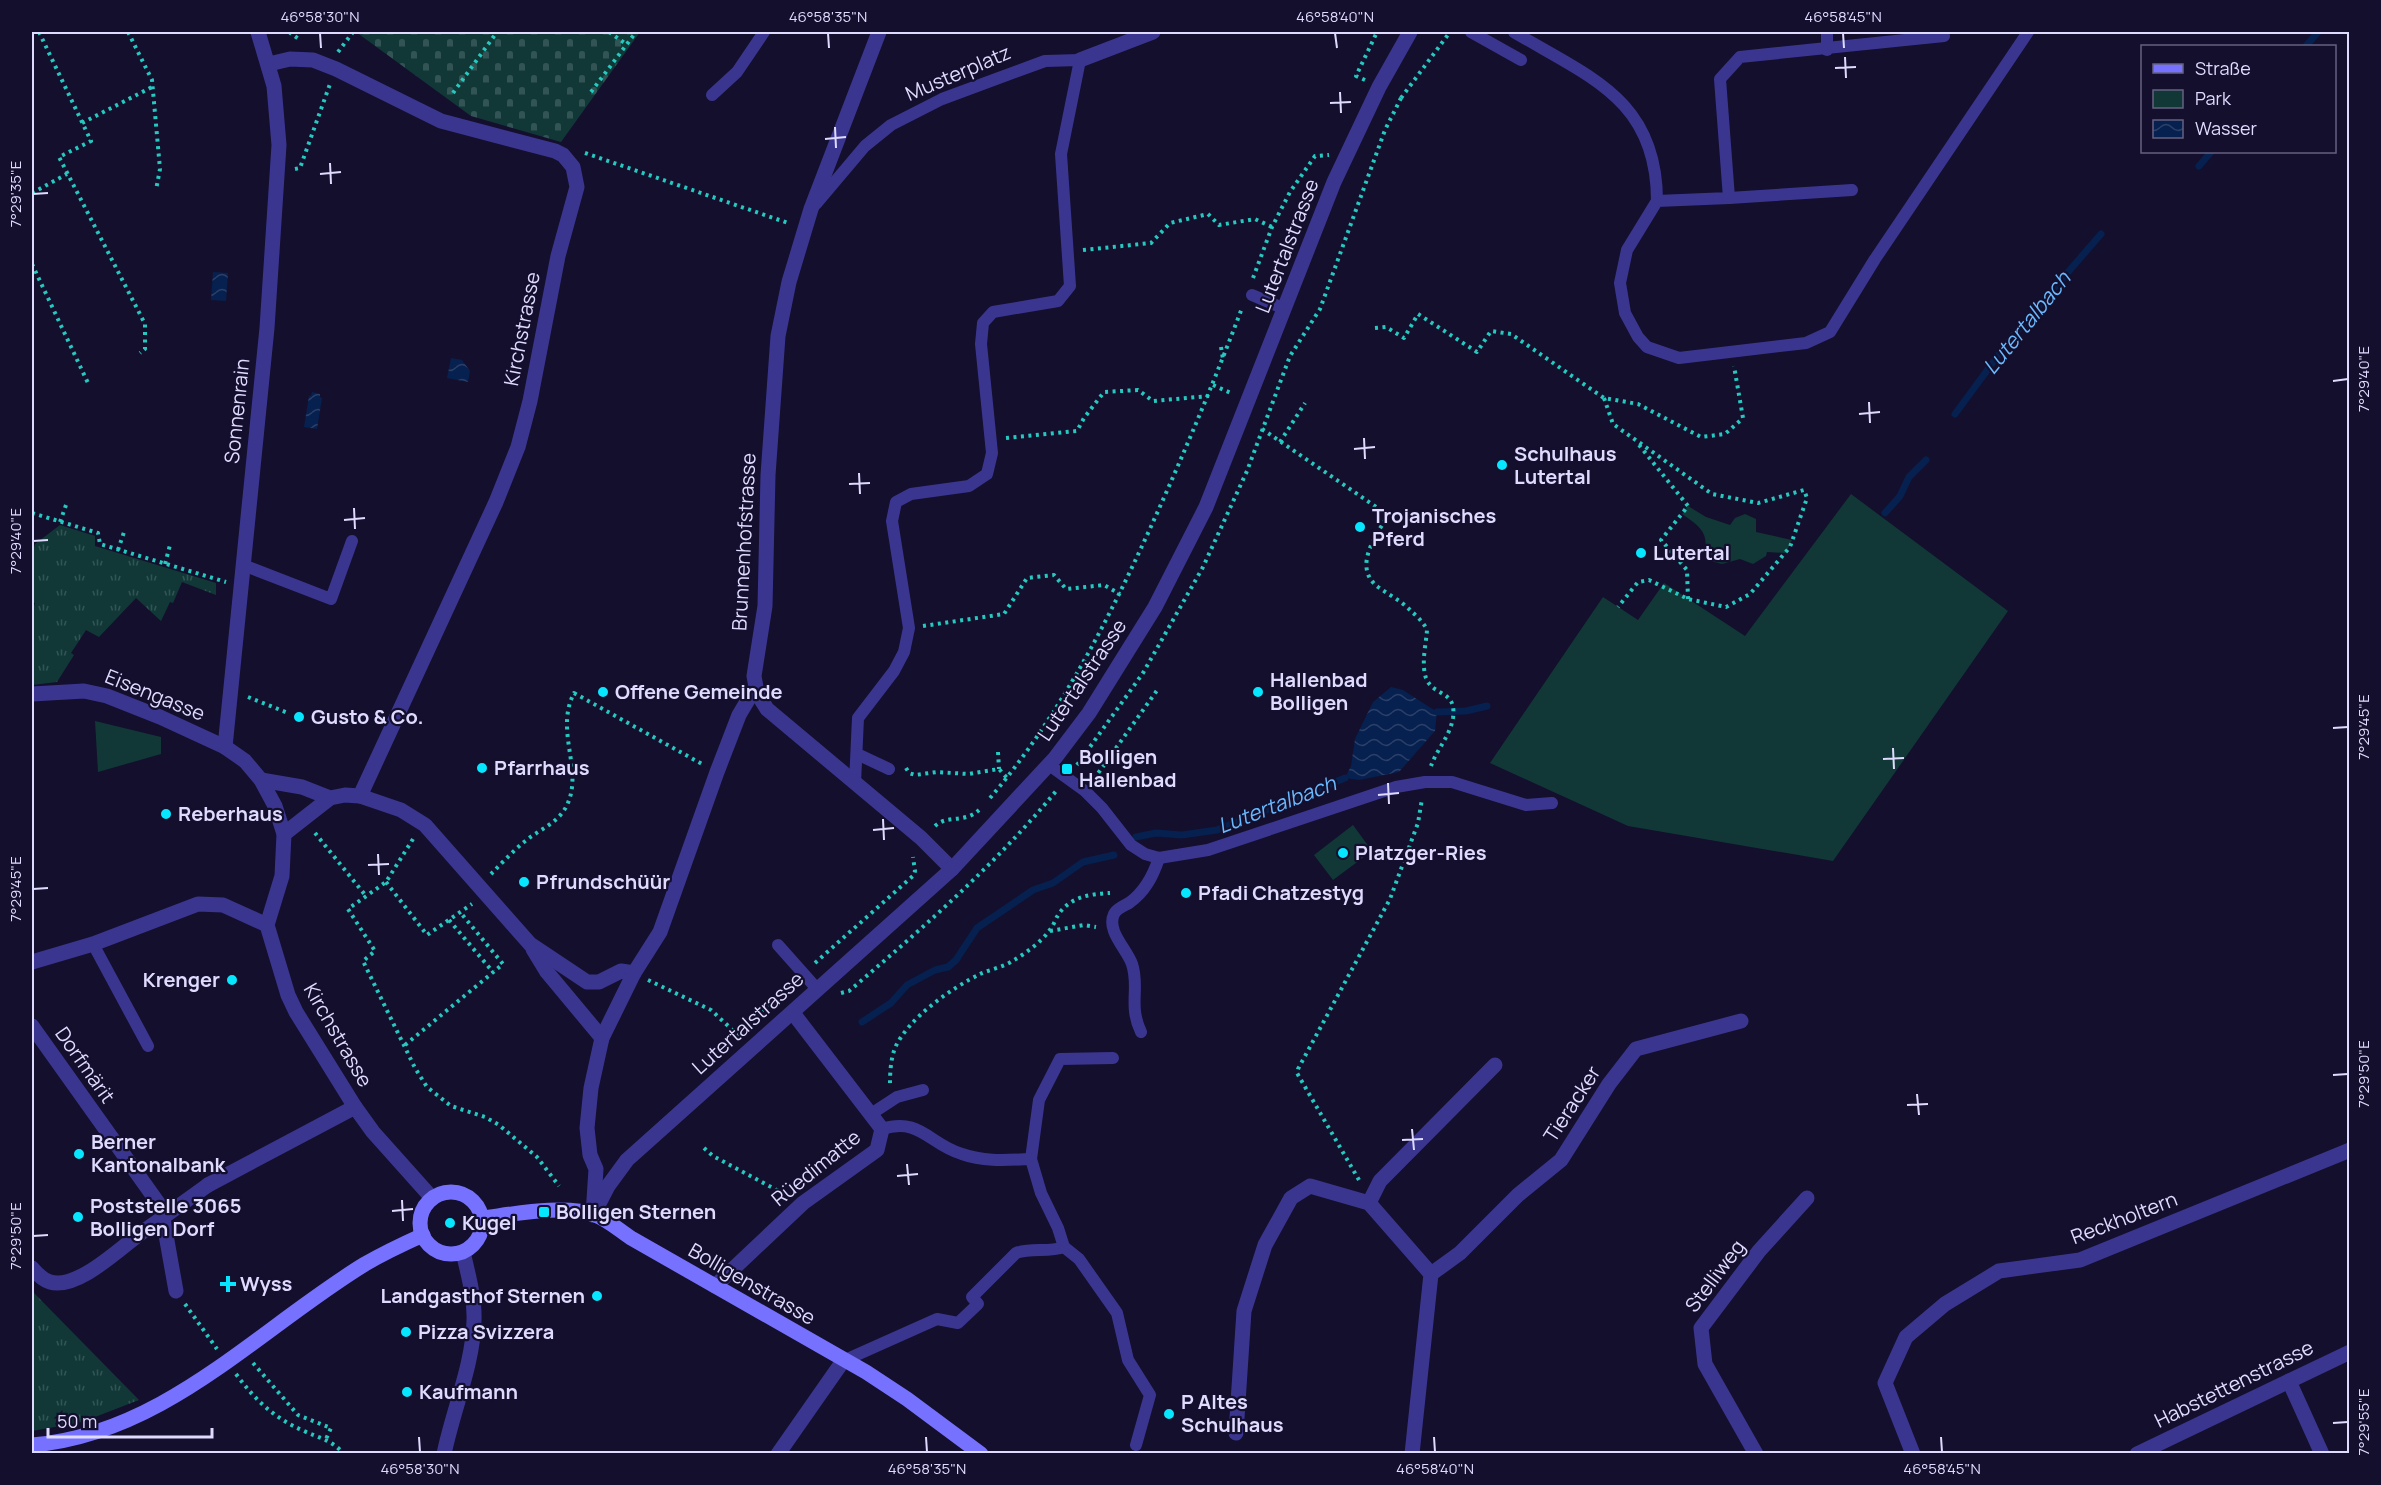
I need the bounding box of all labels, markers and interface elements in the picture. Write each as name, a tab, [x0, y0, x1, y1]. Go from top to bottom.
text: 46°58'30"N	[280, 6, 360, 27]
text: 46°58'35"N	[789, 6, 867, 27]
text: 46°58'40"N	[1296, 6, 1374, 27]
text: 46°58'45"N	[1804, 6, 1882, 27]
street label: Musterplatz	[901, 38, 1015, 107]
legend	[2141, 45, 2336, 153]
text: Straße	[2195, 56, 2251, 80]
text: Park	[2195, 86, 2232, 110]
text: Wasser	[2195, 116, 2257, 140]
text: 7°29'35"E	[5, 161, 26, 227]
street label: Lutertalstrasse	[1249, 175, 1324, 317]
water label: Lutertalbach	[1976, 264, 2077, 379]
street label: Kirchstrasse	[497, 270, 546, 388]
text: 7°29'40"E	[2353, 346, 2374, 412]
street label: Sonnenrain	[218, 357, 255, 465]
place label: Schulhaus Lutertal	[1514, 440, 1617, 490]
street label: Brunnenhofstrasse	[725, 452, 762, 632]
marker: Schulhaus Lutertal	[1495, 458, 1509, 472]
place label: Trojanisches Pferd	[1372, 502, 1497, 552]
text: 7°29'40"E	[5, 508, 26, 574]
marker: Trojanisches Pferd	[1353, 520, 1367, 534]
place label: Lutertal	[1653, 539, 1730, 566]
marker: Lutertal	[1634, 546, 1648, 560]
street label: Lutertalstrasse	[1031, 614, 1132, 746]
street label: Eisengasse	[101, 662, 209, 727]
place label: Hallenbad Bolligen	[1270, 666, 1368, 716]
place label: Offene Gemeinde	[615, 678, 783, 705]
marker: Offene Gemeinde	[596, 685, 610, 699]
marker: Hallenbad Bolligen	[1251, 685, 1265, 699]
text: 7°29'45"E	[2353, 694, 2374, 760]
place label: Gusto & Co.	[311, 703, 424, 730]
marker: Gusto & Co.	[292, 710, 306, 724]
place label: Bolligen Hallenbad	[1079, 743, 1177, 793]
place label: Pfarrhaus	[494, 754, 590, 781]
marker: Pfarrhaus	[475, 761, 489, 775]
marker: Bolligen Hallenbad	[1060, 762, 1074, 776]
water label: Lutertalbach	[1214, 768, 1341, 839]
place label: Reberhaus	[178, 800, 283, 827]
marker: Reberhaus	[159, 807, 173, 821]
place label: Platzger-Ries	[1355, 839, 1487, 866]
marker: Platzger-Ries	[1336, 846, 1350, 860]
text: 7°29'45"E	[5, 856, 26, 922]
place label: Pfrundschüür	[536, 868, 670, 895]
marker: Pfrundschüür	[517, 875, 531, 889]
place label: Pfadi Chatzestyg	[1198, 879, 1364, 906]
marker: Pfadi Chatzestyg	[1179, 886, 1193, 900]
street label: Lutertalstrasse	[686, 965, 809, 1080]
place label: Krenger	[143, 966, 220, 993]
marker: Krenger	[225, 973, 239, 987]
street label: Kirchstrasse	[298, 978, 379, 1092]
street label: Dorfmärit	[49, 1021, 122, 1108]
text: 7°29'50"E	[2353, 1040, 2374, 1108]
street label: Tieracker	[1537, 1060, 1606, 1147]
street label: Rüedimatte	[765, 1123, 866, 1212]
place label: Berner Kantonalbank	[91, 1128, 226, 1178]
marker: Berner Kantonalbank	[72, 1147, 86, 1161]
street label: Reckholtern	[2067, 1185, 2181, 1250]
place label: Poststelle 3065 Bolligen Dorf	[90, 1192, 241, 1242]
place label: Bolligen Sternen	[556, 1198, 716, 1225]
text: 7°29'50"E	[5, 1202, 26, 1270]
marker: Bolligen Sternen	[537, 1205, 551, 1219]
place label: Kugel	[462, 1209, 517, 1236]
marker: Poststelle 3065 Bolligen Dorf	[71, 1210, 85, 1224]
marker: Kugel	[443, 1216, 457, 1230]
street label: Stelliweg	[1679, 1234, 1751, 1317]
street label: Bolligenstrasse	[684, 1236, 821, 1331]
place label: Wyss	[240, 1270, 293, 1297]
marker: Wyss	[221, 1277, 235, 1291]
place label: Landgasthof Sternen	[380, 1282, 585, 1309]
marker: Landgasthof Sternen	[590, 1289, 604, 1303]
place label: Pizza Svizzera	[418, 1318, 554, 1345]
marker: Pizza Svizzera	[399, 1325, 413, 1339]
street label: Habstettenstrasse	[2150, 1333, 2318, 1434]
place label: Kaufmann	[419, 1378, 518, 1405]
marker: Kaufmann	[400, 1385, 414, 1399]
place label: P Altes Schulhaus	[1181, 1388, 1284, 1438]
text: 7°29'55"E	[2353, 1388, 2374, 1456]
scale bar	[48, 1401, 212, 1439]
marker: P Altes Schulhaus	[1162, 1407, 1176, 1421]
text: 50 m	[57, 1409, 97, 1433]
text: 46°58'30"N	[380, 1458, 460, 1479]
text: 46°58'35"N	[888, 1458, 966, 1479]
text: 46°58'40"N	[1396, 1458, 1474, 1479]
text: 46°58'45"N	[1903, 1458, 1981, 1479]

